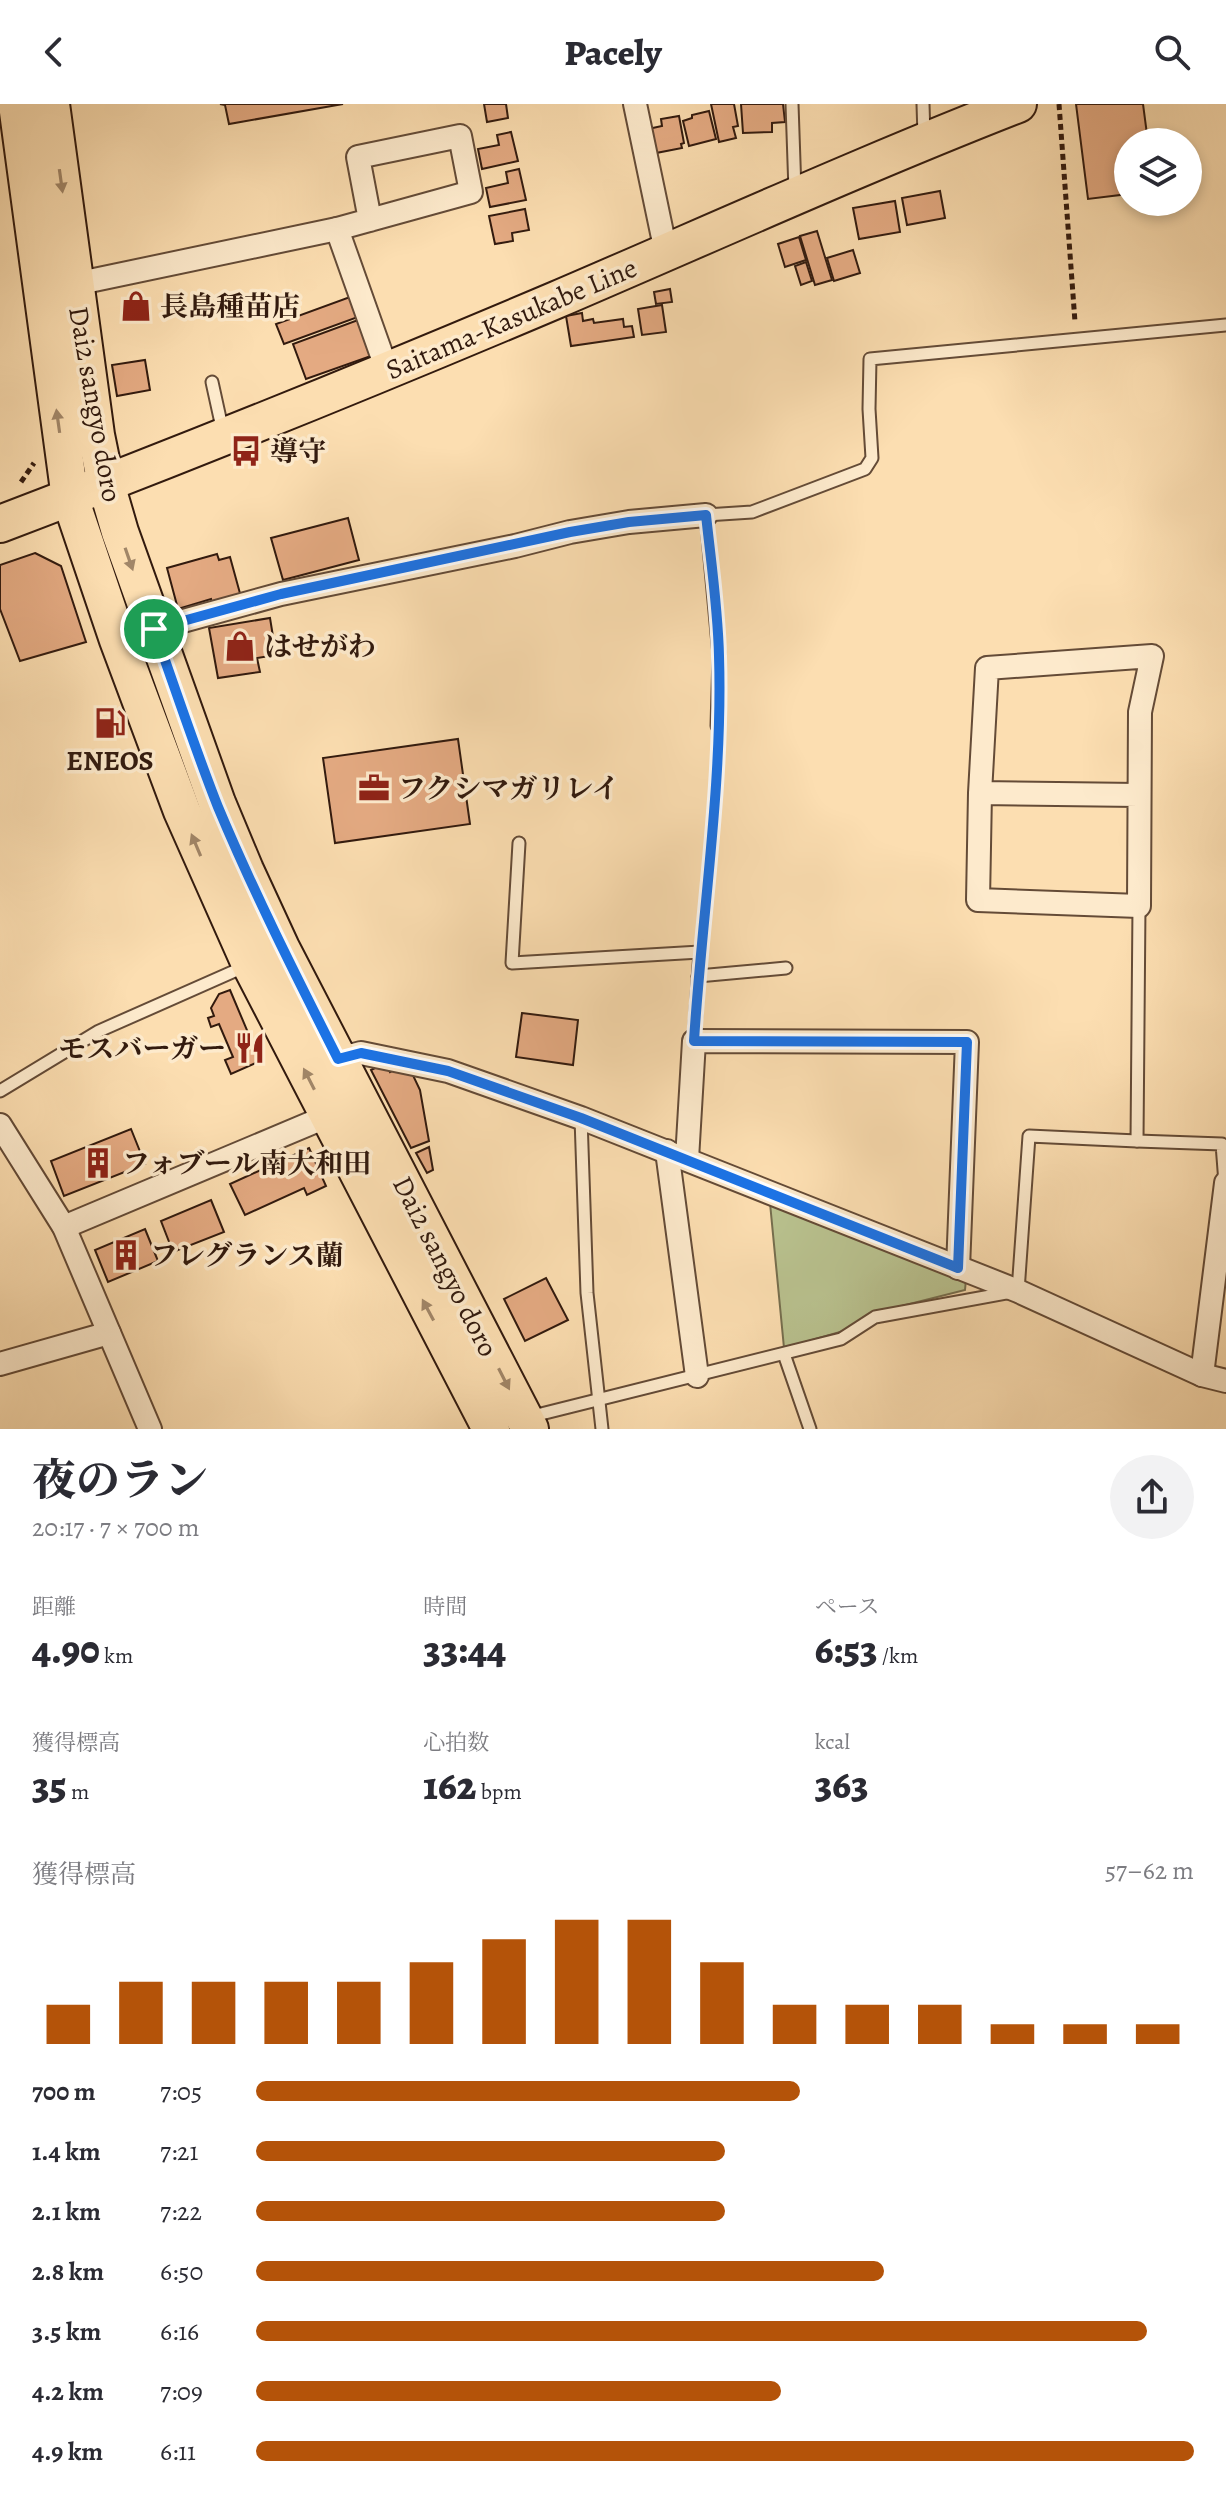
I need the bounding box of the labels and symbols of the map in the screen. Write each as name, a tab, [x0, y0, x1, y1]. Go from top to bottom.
one-way arrow	[55, 169, 68, 194]
street label: Saitama-Kasukabe Line	[380, 249, 643, 389]
place label: 長島種苗店	[160, 288, 300, 326]
shop icon: 長島種苗店	[119, 289, 153, 323]
street label: Dai2 sangyo doro	[59, 303, 131, 505]
one-way arrow	[51, 408, 64, 433]
place label: 導守	[270, 433, 326, 471]
bus stop icon: 導守	[229, 434, 263, 468]
one-way arrow	[124, 547, 136, 571]
pin	[120, 595, 188, 663]
place label: はせがわ	[264, 628, 376, 666]
shop icon: はせがわ	[223, 629, 257, 663]
fuel station icon: ENEOS	[93, 706, 127, 740]
place label: ENEOS	[66, 742, 154, 780]
place label: フクシマガリレイ	[398, 770, 620, 808]
office icon: フクシマガリレイ	[357, 771, 391, 805]
one-way arrow	[190, 833, 203, 857]
place label: モスバーガー	[59, 1030, 226, 1068]
restaurant icon: モスバーガー	[233, 1031, 267, 1065]
one-way arrow	[302, 1068, 315, 1091]
place label: フォブール南大和田	[122, 1145, 371, 1183]
building icon: フォブール南大和田	[81, 1146, 115, 1180]
street label: Dai2 sangyo doro	[383, 1170, 507, 1363]
place label: フレグランス蘭	[150, 1237, 343, 1275]
building icon: フレグランス蘭	[109, 1238, 143, 1272]
one-way arrow	[422, 1299, 435, 1322]
one-way arrow	[498, 1368, 511, 1391]

